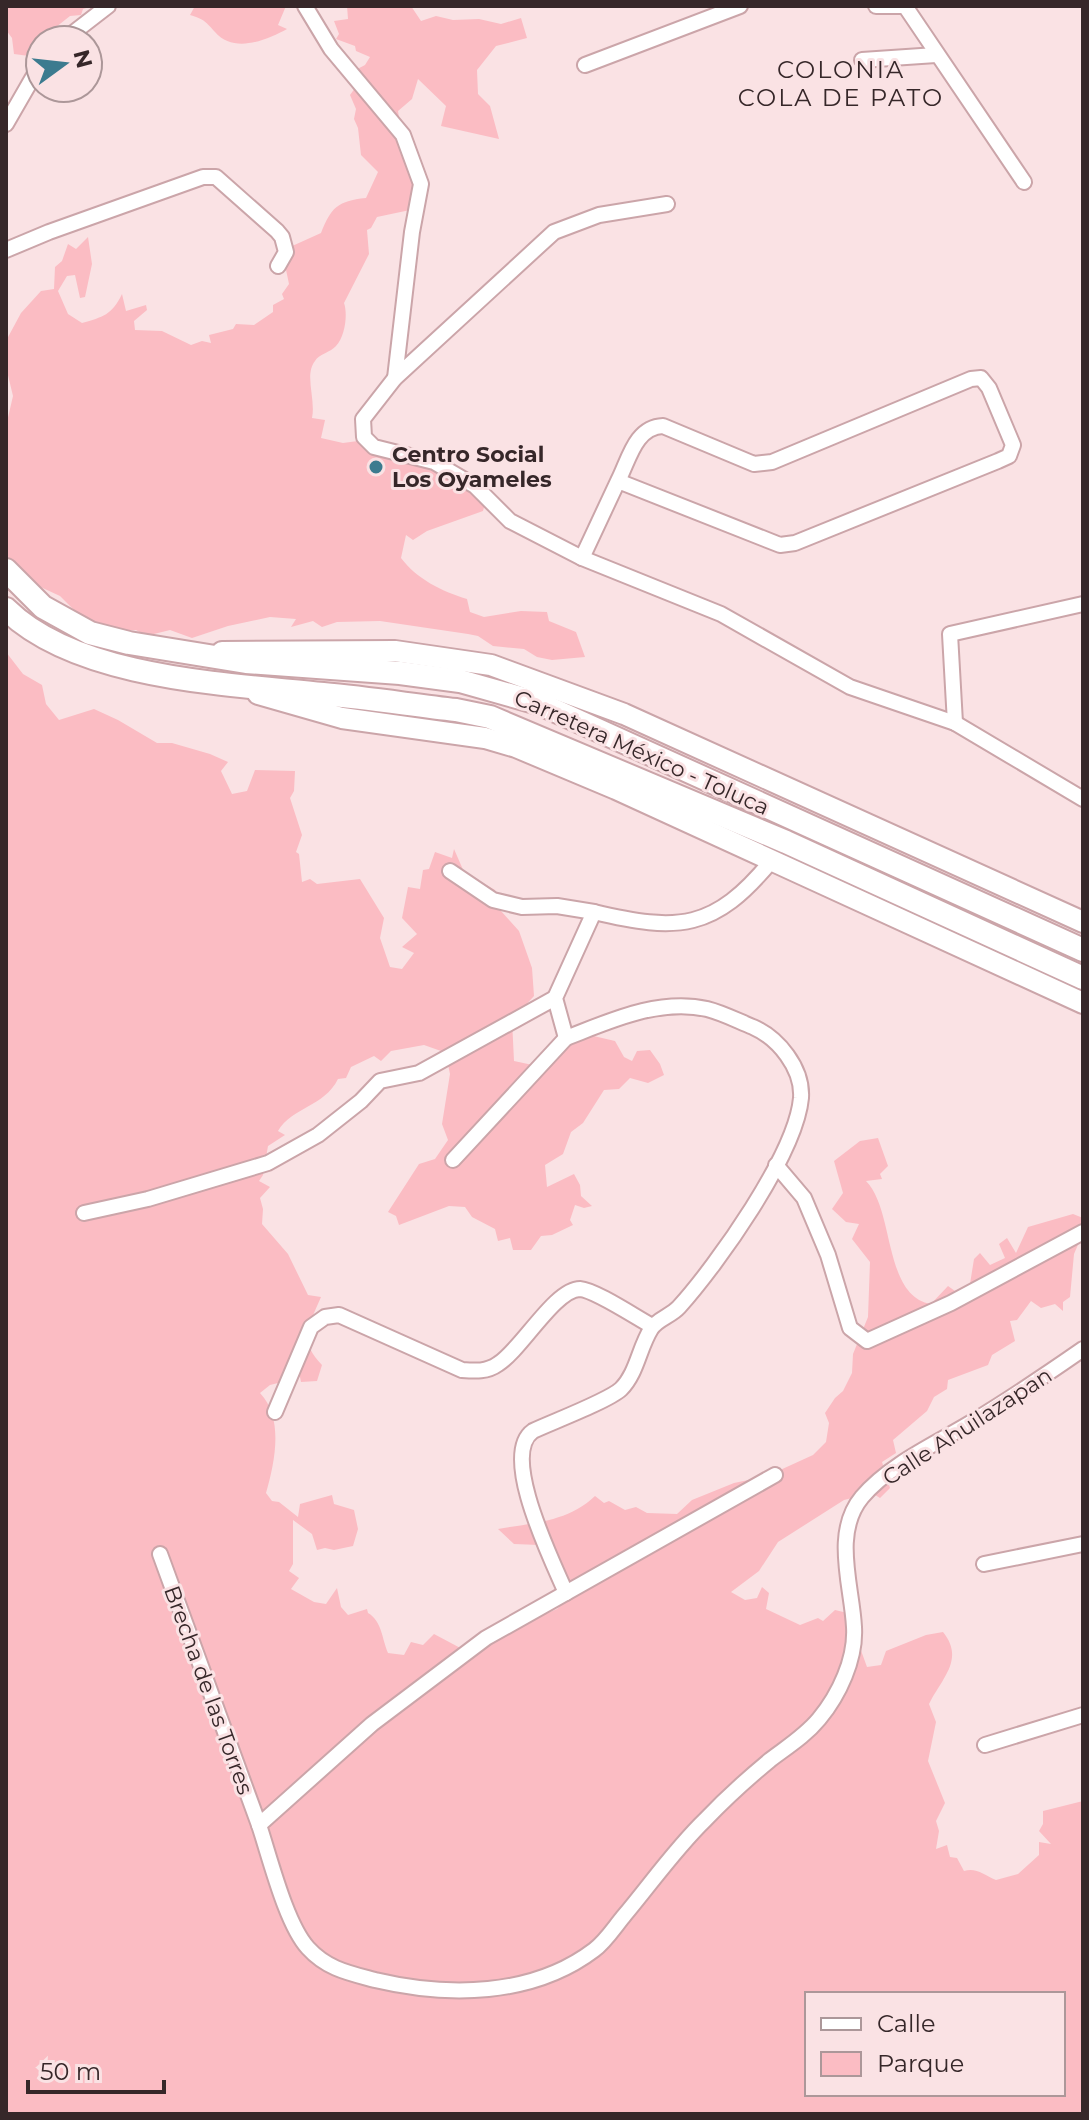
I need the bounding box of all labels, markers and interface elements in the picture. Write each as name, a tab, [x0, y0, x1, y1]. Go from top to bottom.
north arrow	[24, 24, 104, 104]
text: N	[67, 47, 98, 71]
district label: COLONIA COLA DE PATO	[738, 55, 944, 112]
place label: Centro Social Los Oyameles	[392, 441, 552, 493]
marker: Centro Social Los Oyameles	[367, 458, 385, 476]
street label: Carretera México - Toluca	[510, 684, 773, 821]
street label: Calle Ahuilazapan	[878, 1362, 1057, 1491]
street label: Brecha de las Torres	[158, 1582, 259, 1798]
legend	[805, 1992, 1065, 2096]
text: Calle	[877, 2009, 935, 2038]
scale bar	[28, 2044, 164, 2094]
text: Parque	[877, 2049, 964, 2078]
text: 50 m	[40, 2057, 101, 2086]

